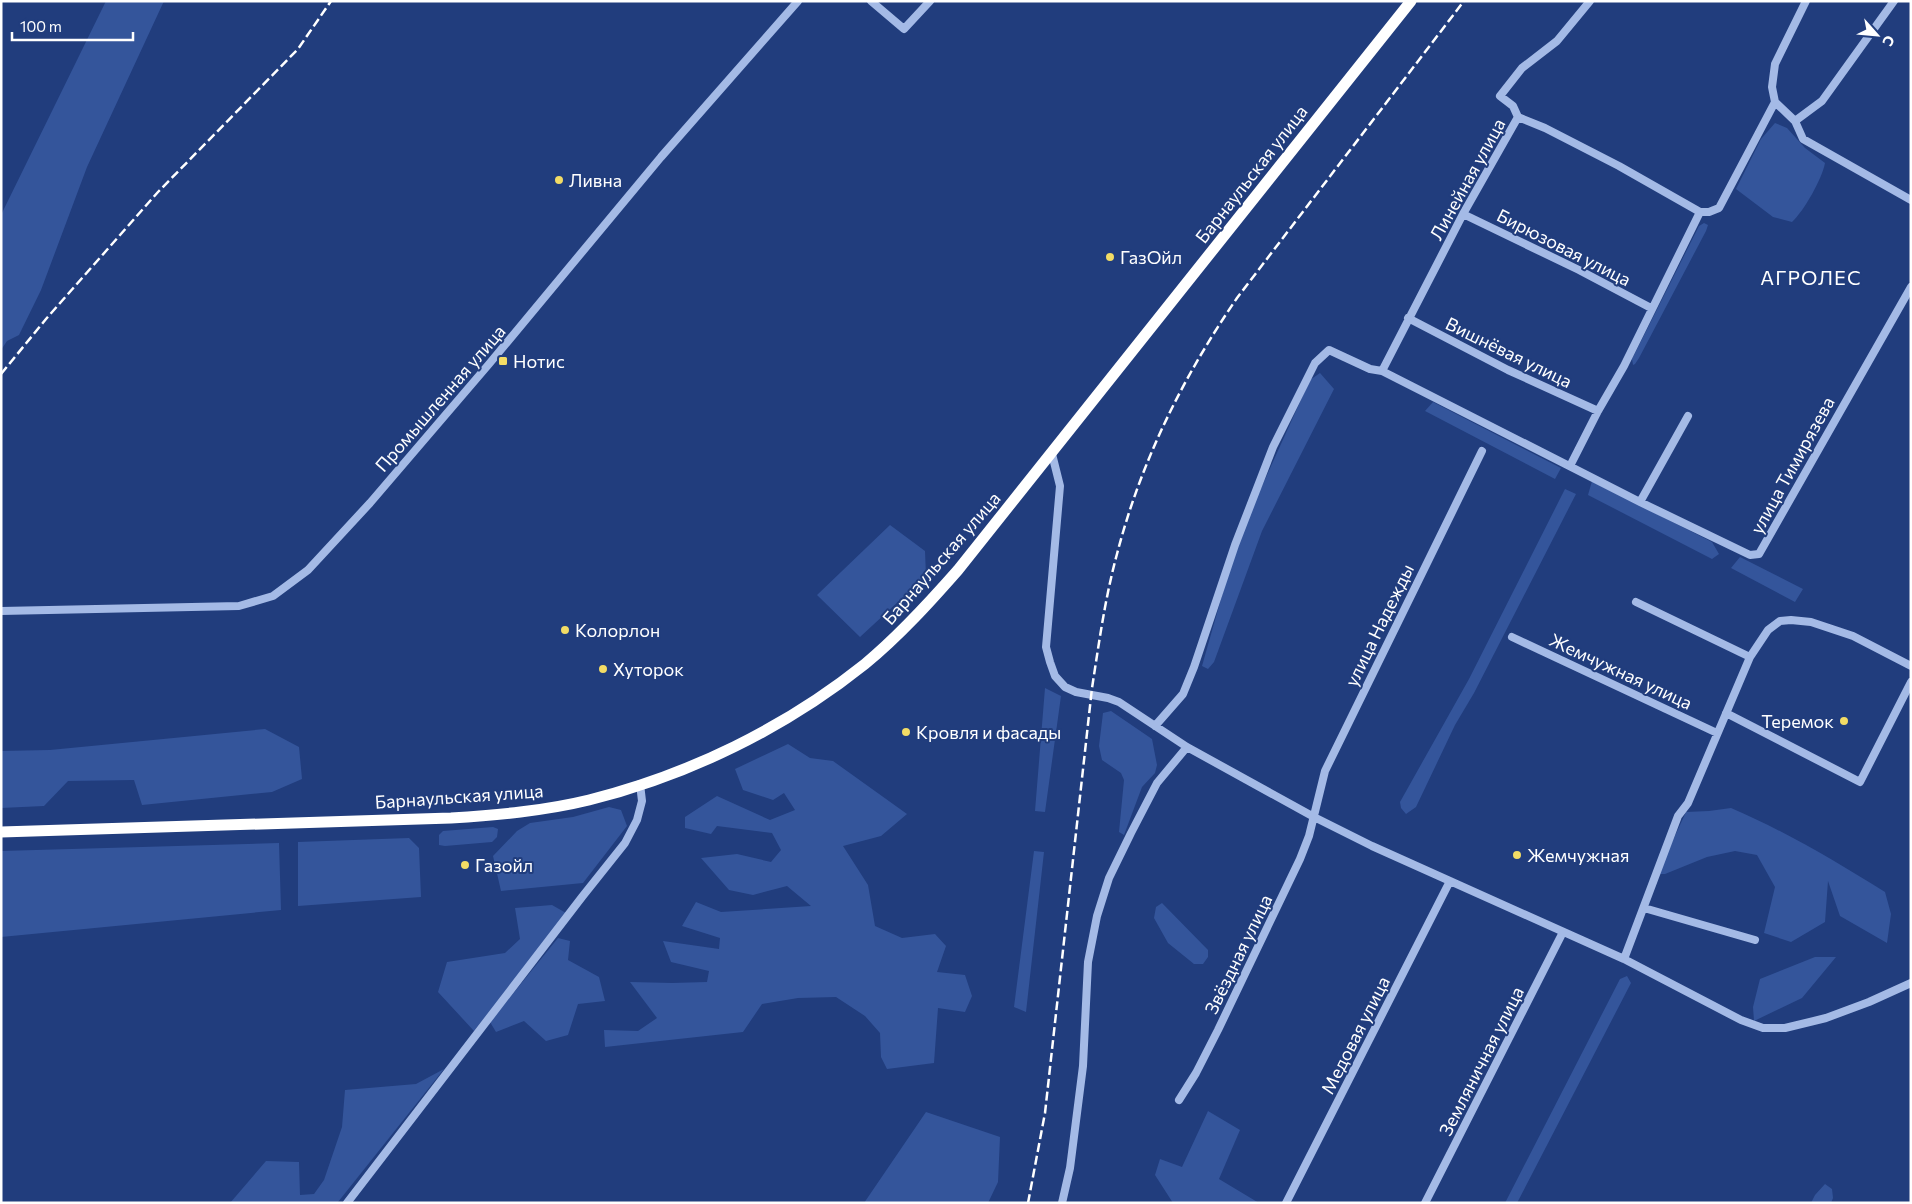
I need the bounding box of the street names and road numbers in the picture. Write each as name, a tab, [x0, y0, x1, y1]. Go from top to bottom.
street label: Барнаульская улица	[1190, 101, 1312, 247]
street label: Линейная улица	[1424, 114, 1510, 244]
street label: Бирюзовая улица	[1493, 204, 1635, 290]
street label: Вишнёвая улица	[1442, 312, 1576, 392]
street label: Промышленная улица	[370, 320, 510, 476]
street label: улица Тимирязева	[1745, 393, 1839, 537]
street label: Барнаульская улица	[877, 487, 1005, 629]
street label: улица Надежды	[1340, 560, 1418, 690]
street label: Жемчужная улица	[1546, 628, 1696, 714]
street label: Барнаульская улица	[374, 779, 544, 813]
street label: Звёздная улица	[1200, 891, 1276, 1017]
street label: Медовая улица	[1316, 973, 1394, 1097]
street label: Земляничная улица	[1434, 983, 1528, 1139]

